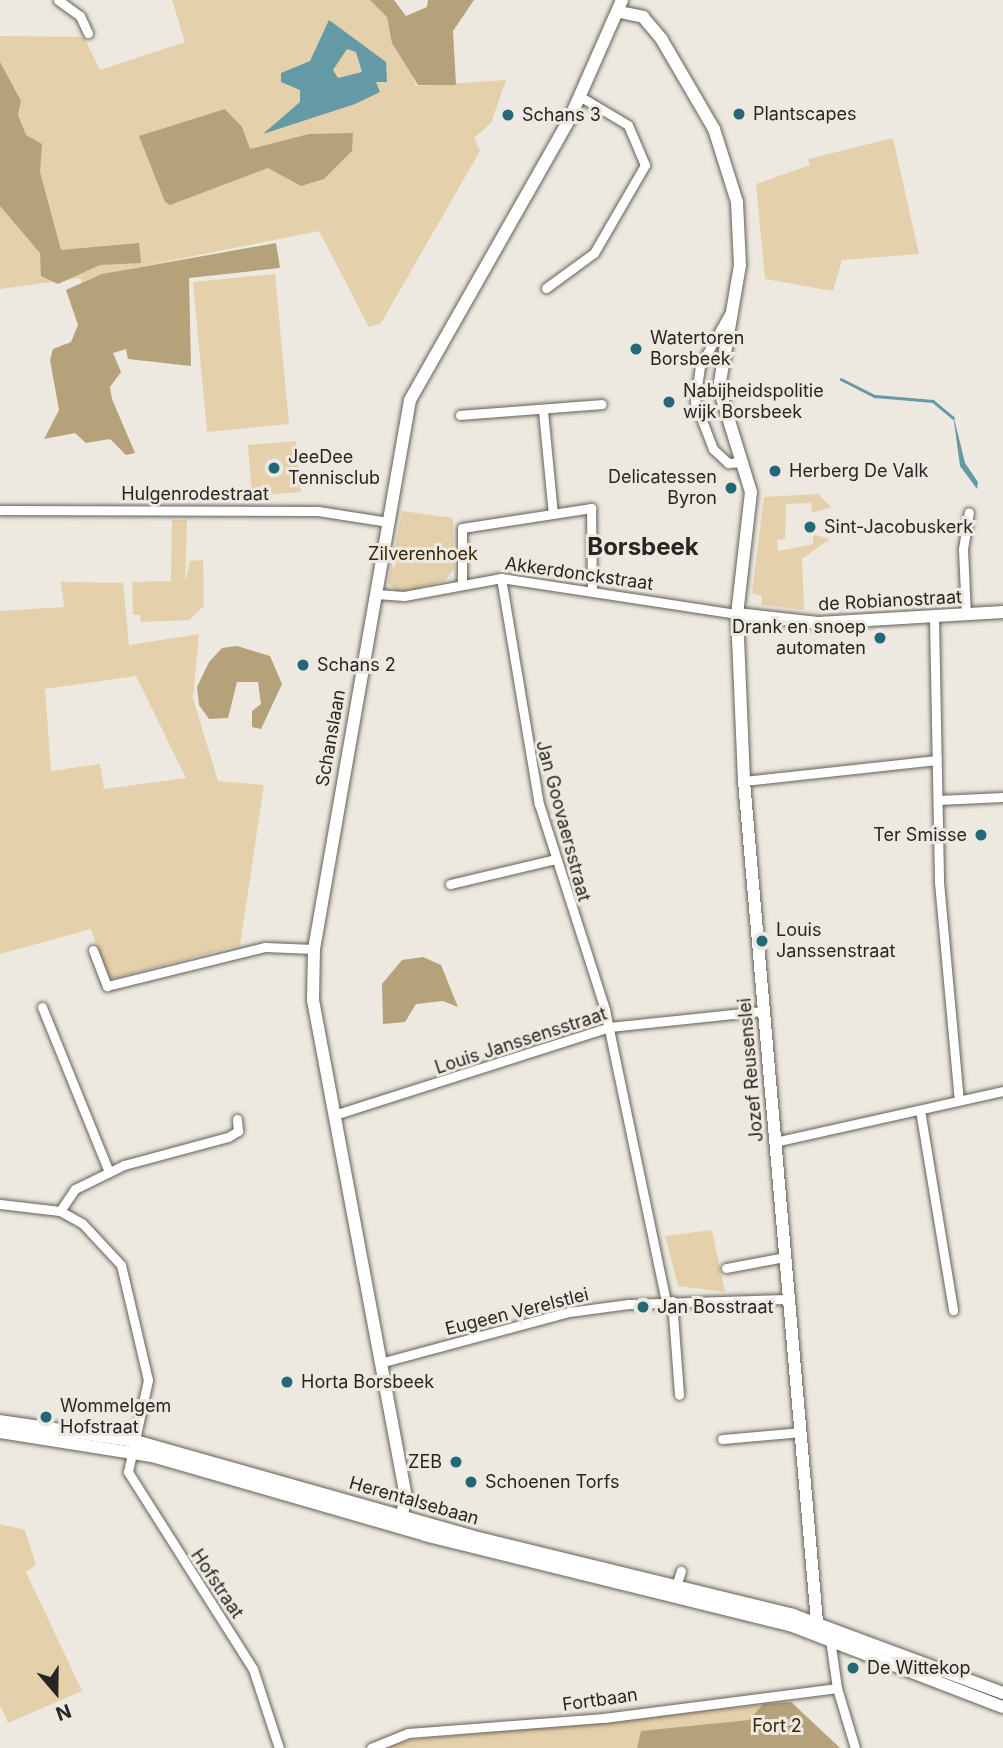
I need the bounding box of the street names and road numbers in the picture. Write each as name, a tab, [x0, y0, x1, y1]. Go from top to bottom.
street label: Hulgenrodestraat	[121, 483, 269, 505]
street label: Akkerdonckstraat	[503, 553, 655, 595]
street label: de Robianostraat	[818, 586, 962, 616]
street label: Schanslaan	[312, 688, 350, 788]
street label: Jan Goovaersstraat	[531, 738, 595, 904]
street label: Jozef Reusenslei	[734, 997, 768, 1143]
street label: Louis Janssensstraat	[432, 1003, 610, 1079]
street label: Eugeen Verelstlei	[443, 1284, 591, 1340]
street label: Herentalsebaan	[347, 1472, 481, 1530]
street label: Hofstraat	[186, 1545, 248, 1623]
street label: Fortbaan	[561, 1684, 639, 1716]

